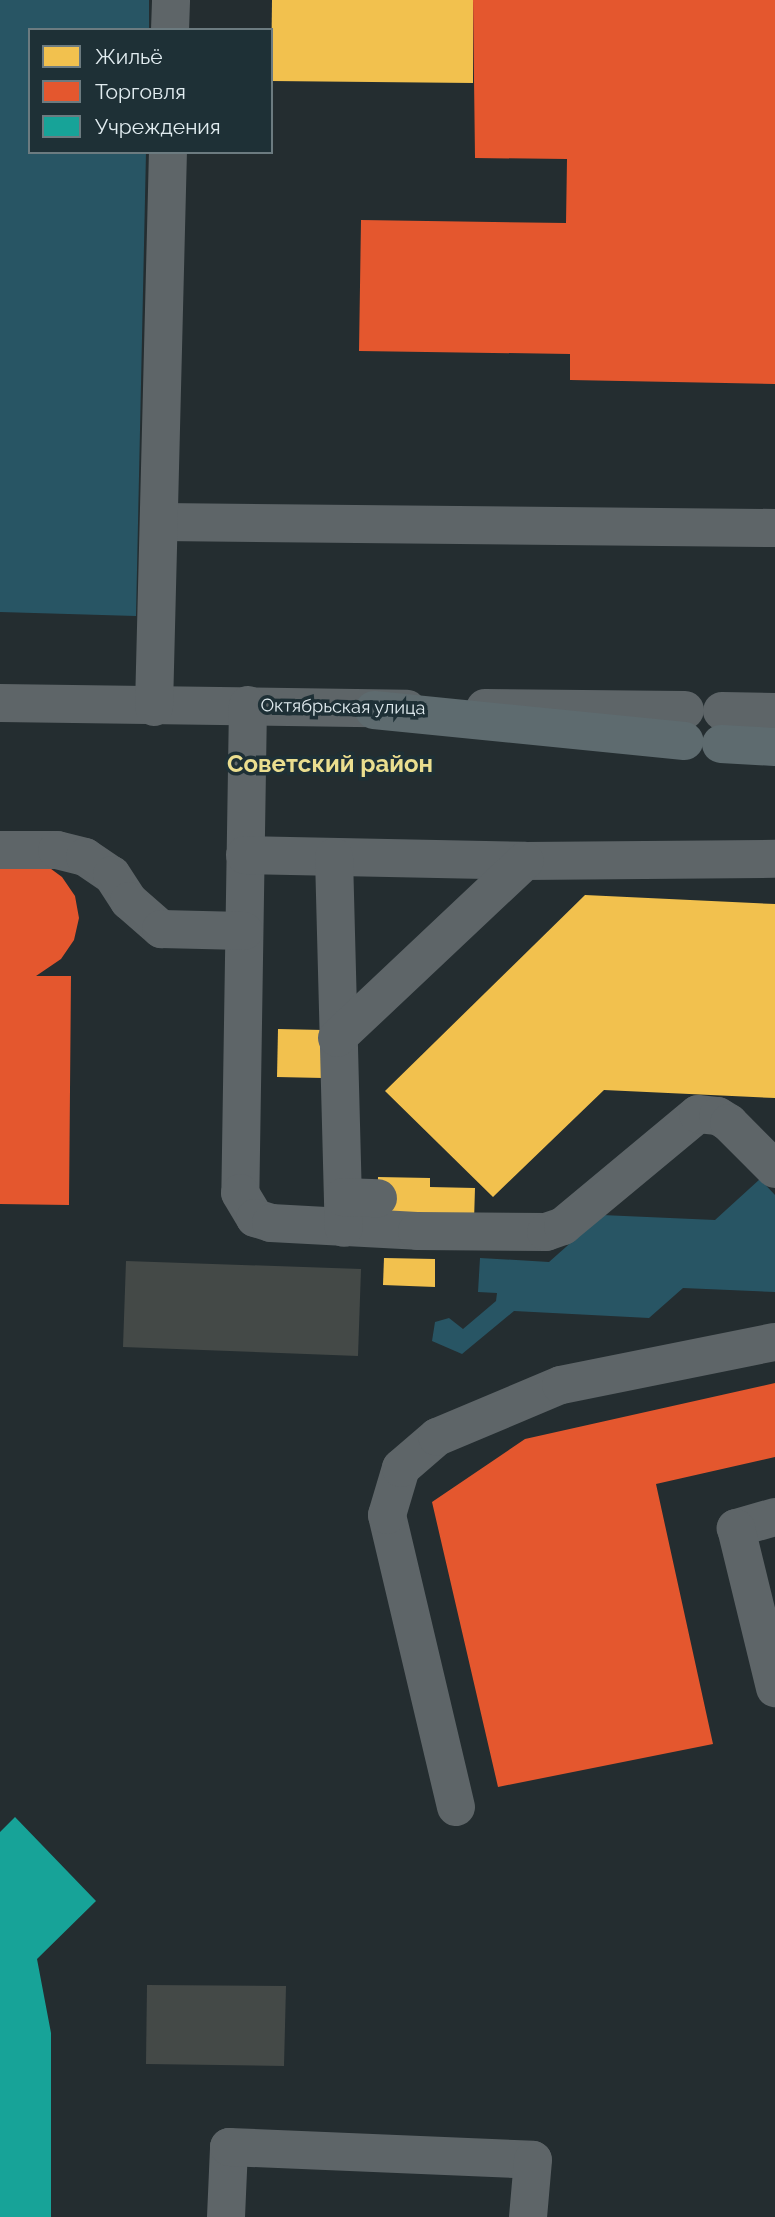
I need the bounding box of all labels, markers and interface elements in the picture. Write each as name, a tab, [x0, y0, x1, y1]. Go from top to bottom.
legend	[28, 28, 273, 154]
text: Жильё	[95, 44, 163, 69]
text: Торговля	[95, 79, 186, 104]
text: Учреждения	[95, 114, 221, 139]
street label: Октябрьская улица	[260, 695, 426, 719]
district label: Советский район	[227, 750, 433, 778]

